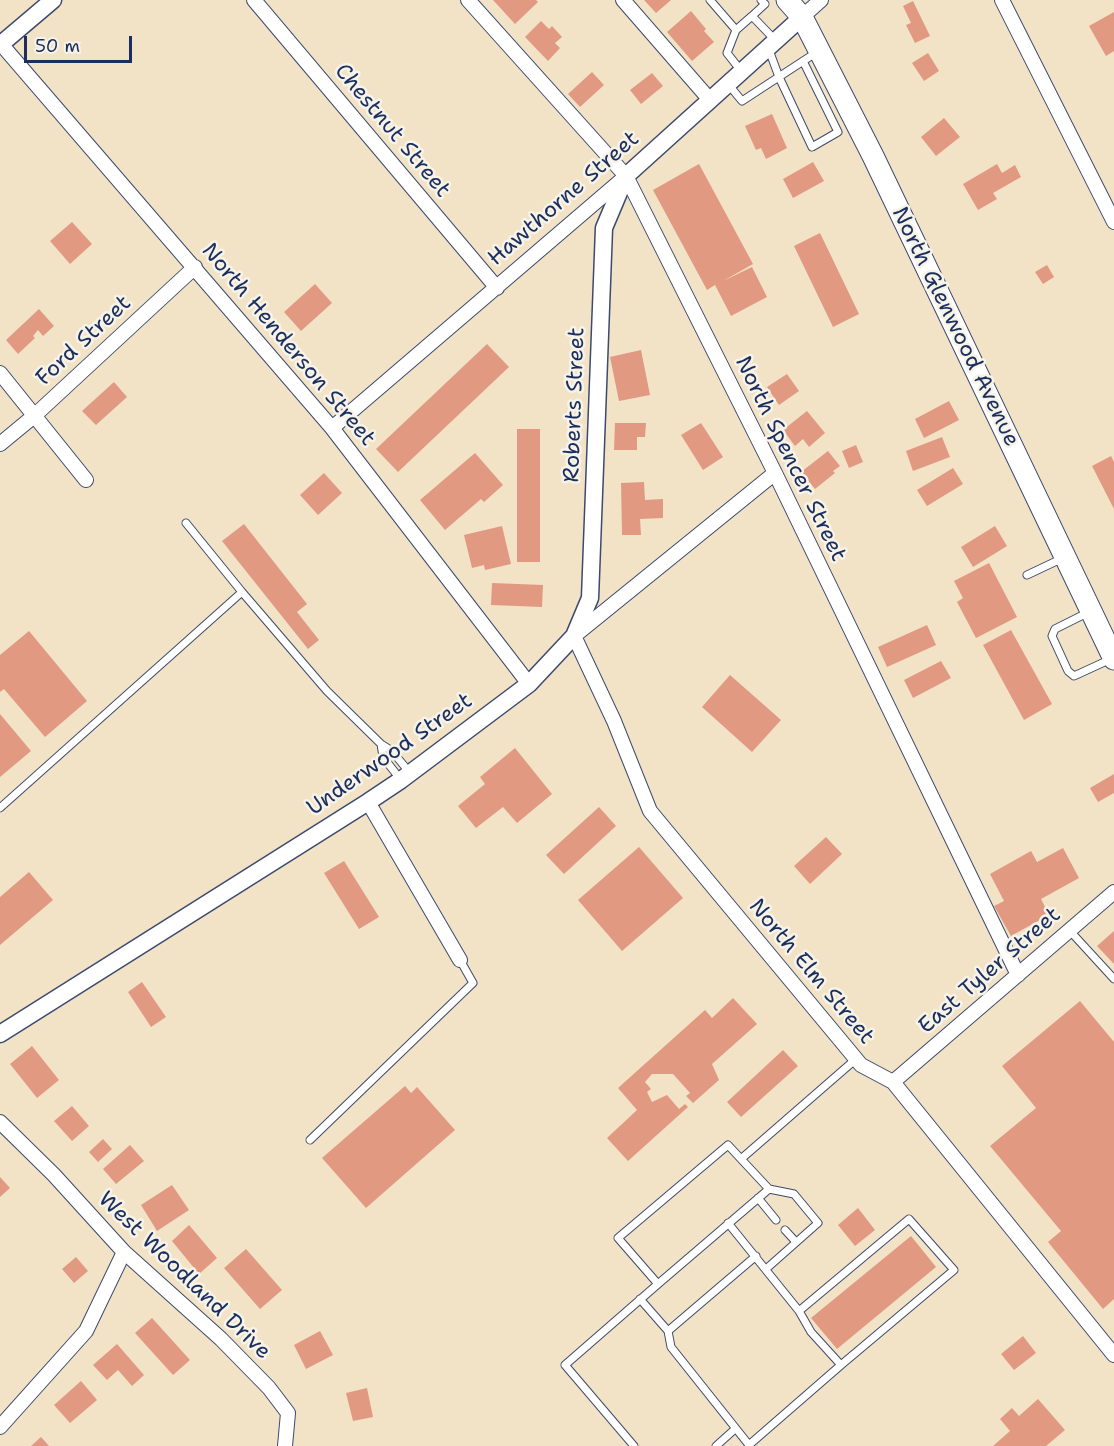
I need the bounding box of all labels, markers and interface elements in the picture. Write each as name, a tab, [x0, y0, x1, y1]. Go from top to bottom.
scale bar	[27, 24, 135, 62]
text: 50 m	[35, 34, 80, 58]
street label: Chestnut Street	[328, 59, 456, 203]
street label: Hawthorne Street	[483, 126, 645, 272]
street label: North Glenwood Avenue	[886, 203, 1024, 451]
street label: North Henderson Street	[196, 238, 380, 452]
street label: Ford Street	[31, 290, 137, 392]
street label: Roberts Street	[559, 327, 591, 483]
street label: North Spencer Street	[729, 352, 851, 566]
street label: Underwood Street	[302, 688, 478, 822]
street label: North Elm Street	[743, 894, 879, 1050]
street label: East Tyler Street	[914, 902, 1066, 1040]
street label: West Woodland Drive	[92, 1187, 276, 1365]

